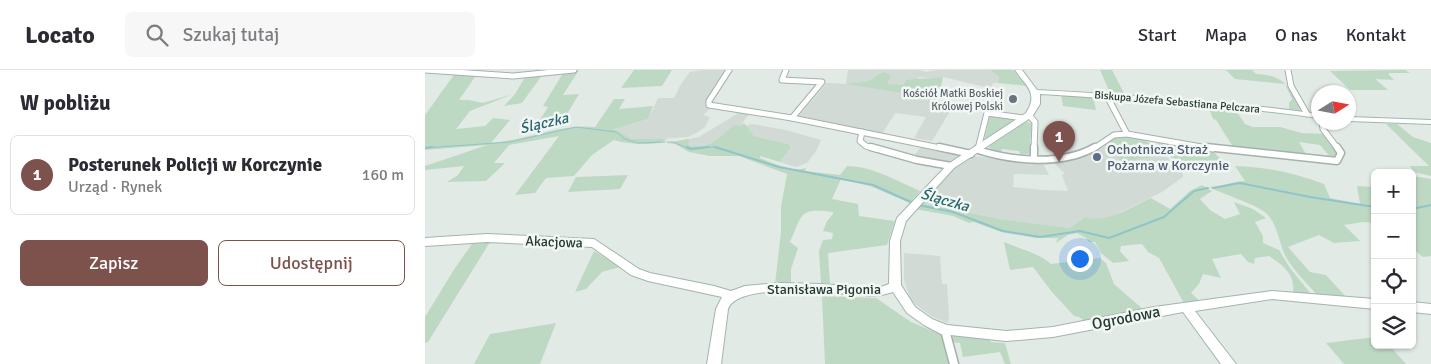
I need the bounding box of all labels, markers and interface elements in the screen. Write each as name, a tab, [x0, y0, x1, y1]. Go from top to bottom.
search box	[125, 12, 475, 57]
text: Locato	[25, 20, 95, 50]
icon: search	[143, 21, 171, 49]
text: Szukaj tutaj	[183, 23, 279, 47]
text: Start	[1138, 24, 1177, 46]
text: Mapa	[1205, 24, 1247, 46]
text: O nas	[1275, 24, 1318, 46]
text: Kontakt	[1346, 24, 1406, 46]
north arrow	[1311, 85, 1356, 130]
place label: Kościół Matki Boskiej Królowej Polski	[903, 87, 1003, 113]
street label: Biskupa Józefa Sebastiana Pelczara	[1094, 88, 1261, 116]
text: W pobliżu	[20, 90, 111, 116]
marker: Kościół Matki Boskiej Królowej Polski	[1007, 93, 1019, 105]
water label: Ślączka	[518, 109, 570, 137]
pin: 1	[1043, 121, 1075, 162]
place label: Ochotnicza Straż Pożarna w Korczynie	[1107, 141, 1229, 174]
marker: Ochotnicza Straż Pożarna w Korczynie	[1091, 151, 1103, 163]
text: Posterunek Policji w Korczynie	[68, 153, 322, 177]
text: 1	[33, 165, 41, 185]
text: 160 m	[362, 165, 404, 185]
map controls	[1371, 169, 1416, 349]
button: +	[1371, 169, 1416, 214]
text: Urząd · Rynek	[68, 177, 162, 197]
water label: Ślączka	[919, 185, 972, 216]
button: −	[1371, 214, 1416, 259]
street label: Akacjowa	[525, 233, 583, 251]
button: Zapisz	[20, 240, 208, 286]
button: Udostępnij	[218, 240, 405, 286]
your location	[1067, 246, 1093, 272]
button: locate	[1371, 259, 1416, 304]
street label: Stanisława Pigonia	[767, 281, 881, 298]
street label: Ogrodowa	[1090, 302, 1162, 334]
button: layers	[1371, 304, 1416, 349]

